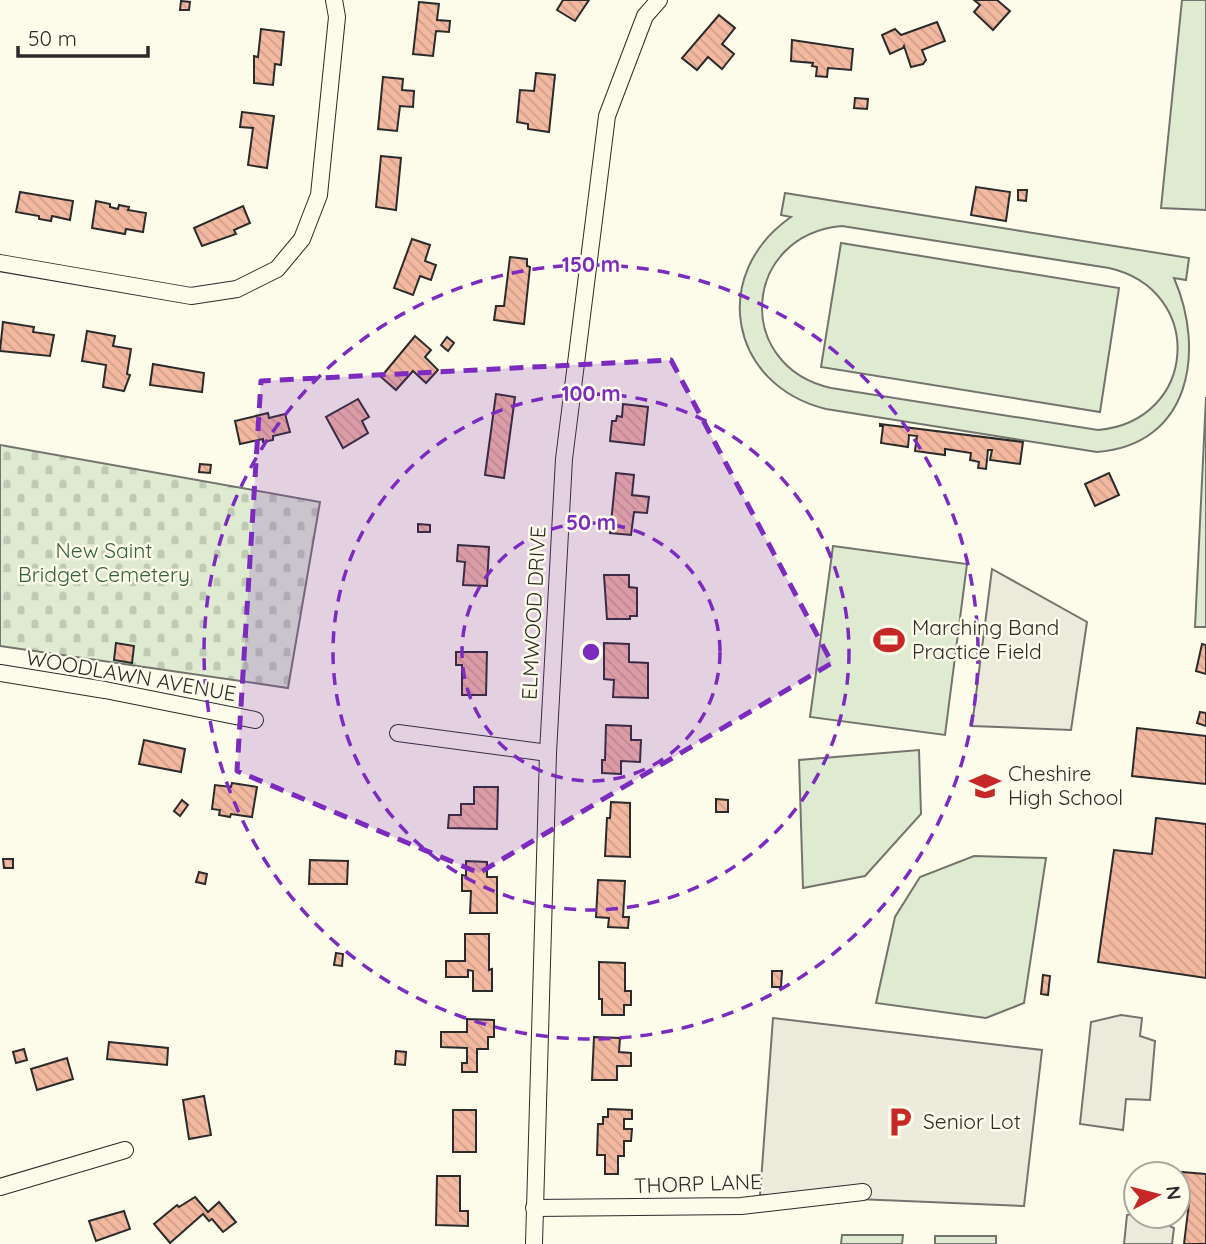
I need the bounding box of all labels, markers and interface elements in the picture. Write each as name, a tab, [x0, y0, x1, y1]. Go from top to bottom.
scale bar	[18, 14, 147, 58]
text: 50 m	[28, 25, 77, 51]
text: 150 m	[562, 251, 620, 277]
text: 100 m	[561, 380, 621, 406]
text: 50 m	[566, 509, 616, 535]
street label: ELMWOOD DRIVE	[515, 525, 551, 700]
park label: New Saint Bridget Cemetery	[18, 537, 190, 587]
place label: Marching Band Practice Field	[912, 614, 1059, 664]
sports icon: Marching Band Practice Field	[872, 623, 906, 657]
centre of rings	[579, 640, 603, 664]
street label: WOODLAWN AVENUE	[24, 644, 238, 706]
place label: Cheshire High School	[1008, 760, 1123, 810]
school or university icon: Cheshire High School	[968, 769, 1002, 803]
parking icon: Senior Lot	[883, 1105, 917, 1139]
place label: Senior Lot	[923, 1108, 1021, 1134]
north arrow	[1122, 1160, 1192, 1230]
street label: THORP LANE	[633, 1168, 762, 1198]
text: N	[1161, 1185, 1187, 1201]

